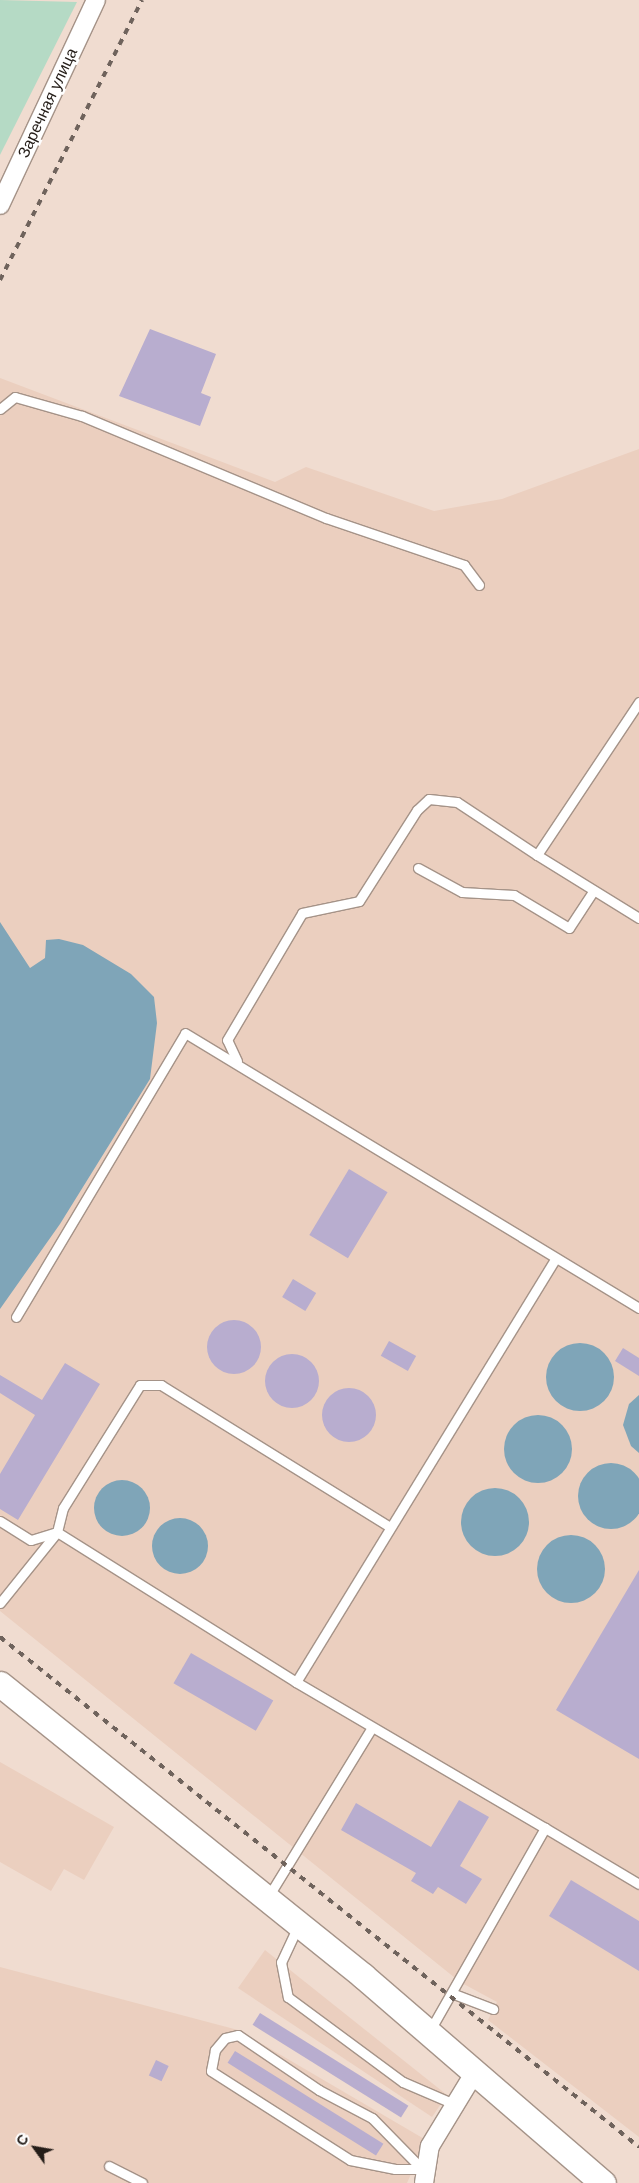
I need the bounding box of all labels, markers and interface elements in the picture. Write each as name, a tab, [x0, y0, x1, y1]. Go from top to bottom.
street label: Заречная улица	[14, 45, 82, 161]
north arrow	[10, 2123, 60, 2173]
text: С	[13, 2132, 32, 2149]

